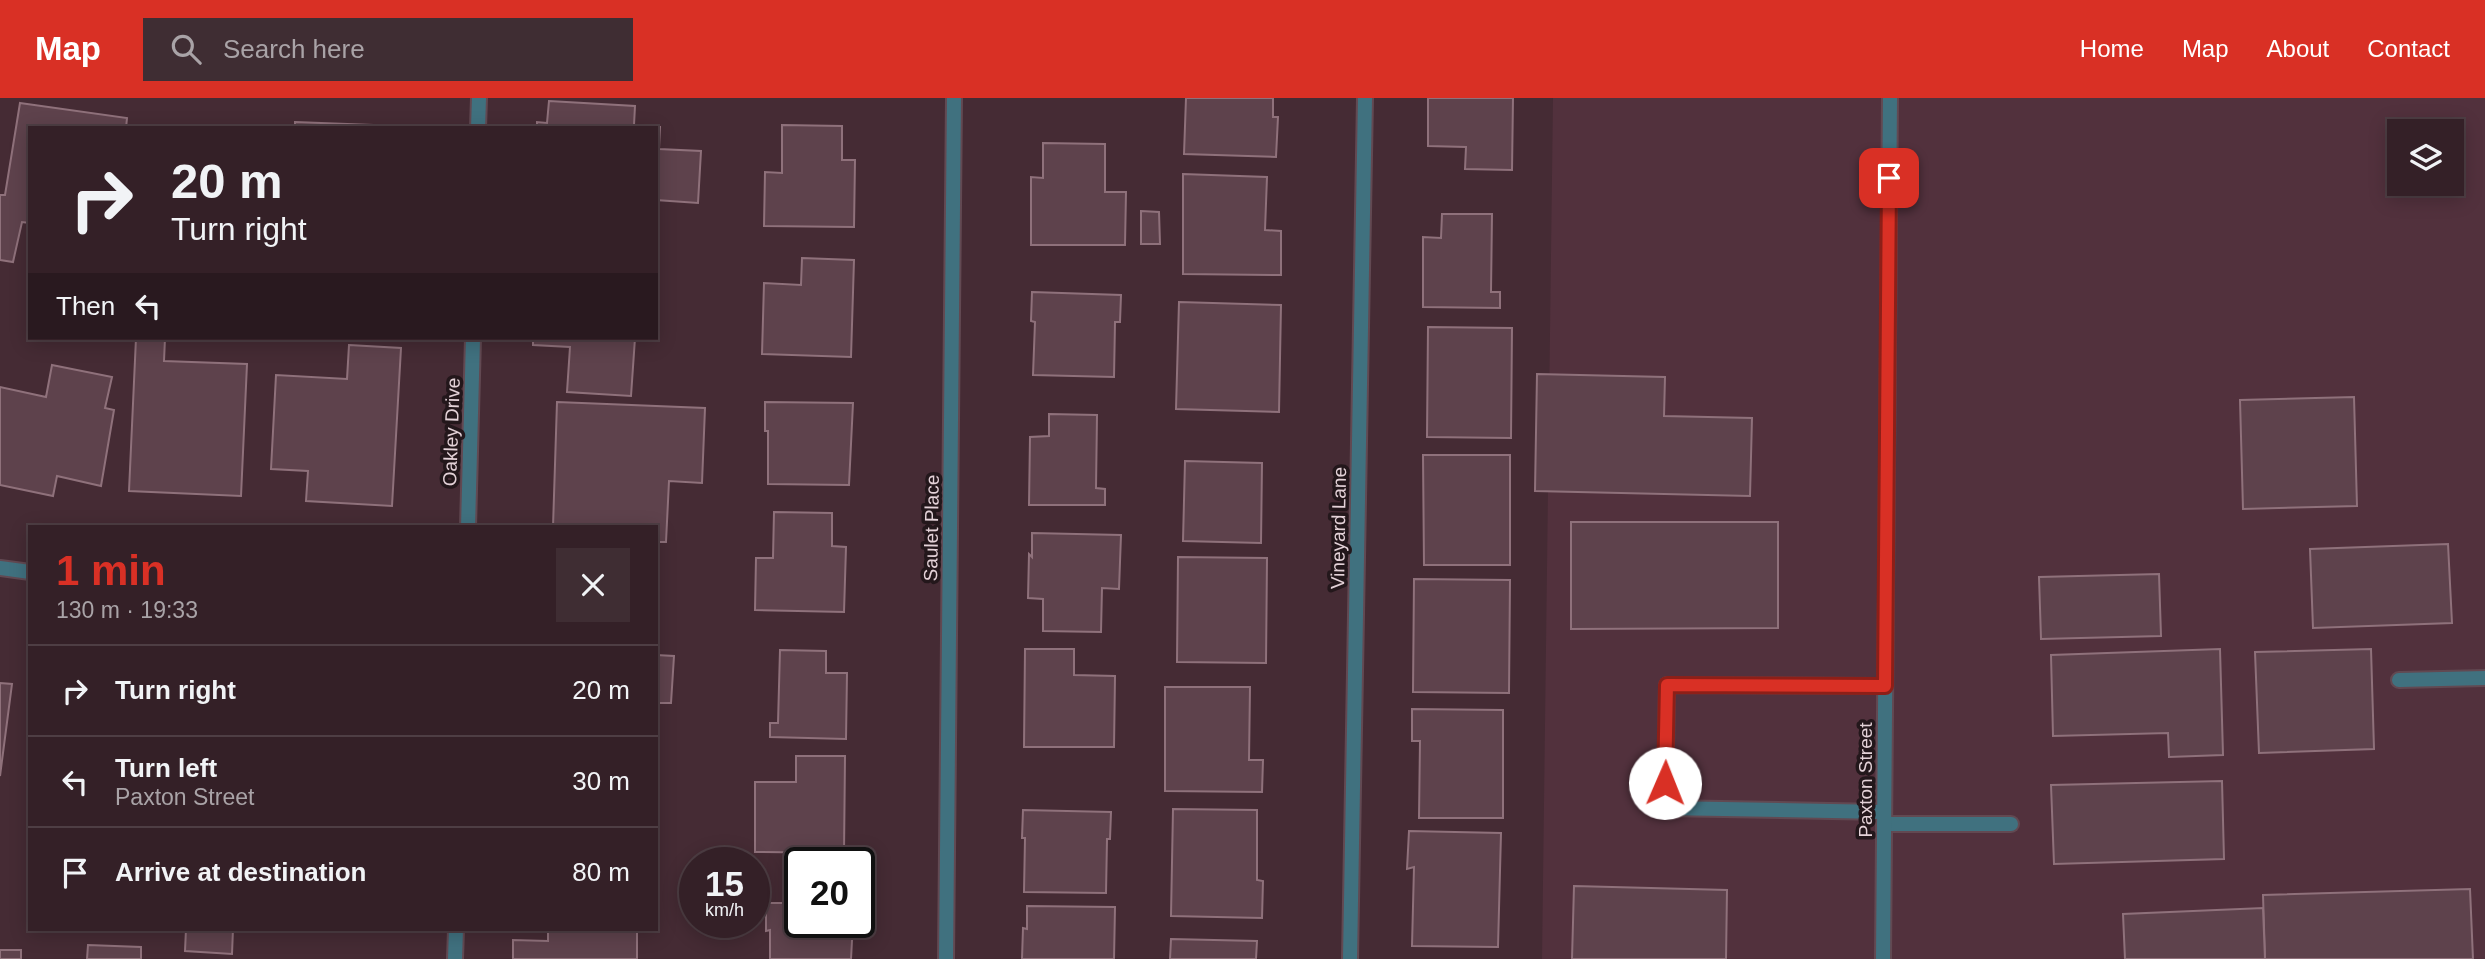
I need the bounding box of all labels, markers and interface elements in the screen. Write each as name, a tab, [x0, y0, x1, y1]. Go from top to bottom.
search box	[143, 18, 633, 81]
text: Map	[35, 30, 101, 67]
icon: search	[167, 30, 205, 68]
text: Search here	[223, 34, 365, 64]
text: Home	[2080, 35, 2144, 62]
text: Map	[2182, 35, 2229, 62]
text: About	[2267, 35, 2329, 62]
text: Contact	[2367, 35, 2450, 62]
map controls	[2387, 119, 2464, 196]
button: layers	[2387, 119, 2464, 196]
pin	[1859, 148, 1919, 208]
icon: right	[56, 154, 147, 245]
text: 20 m	[171, 154, 283, 208]
icon: arrive	[1870, 159, 1908, 197]
text: Turn right	[171, 211, 307, 247]
icon: left	[129, 287, 167, 325]
text: Then	[56, 291, 115, 321]
street label: Oakley Drive	[439, 377, 464, 487]
street label: Vineyard Lane	[1327, 467, 1350, 589]
street label: Saulet Place	[920, 474, 943, 582]
text: 1 min	[56, 547, 166, 594]
button: close	[556, 548, 630, 622]
text: 130 m · 19:33	[56, 597, 198, 623]
icon: right	[56, 672, 94, 710]
text: Turn right	[115, 675, 236, 705]
text: 20 m	[572, 675, 630, 705]
street label: Paxton Street	[1855, 722, 1876, 838]
position arrow	[1628, 746, 1702, 820]
text: Turn left	[115, 753, 217, 783]
icon: left	[56, 763, 94, 801]
text: 30 m	[572, 766, 630, 796]
text: Paxton Street	[115, 784, 254, 810]
speed limit sign: 20	[784, 847, 875, 938]
icon: arrive	[56, 854, 94, 892]
text: Arrive at destination	[115, 857, 366, 887]
text: 80 m	[572, 857, 630, 887]
text: 15	[705, 864, 744, 903]
text: km/h	[705, 900, 744, 920]

